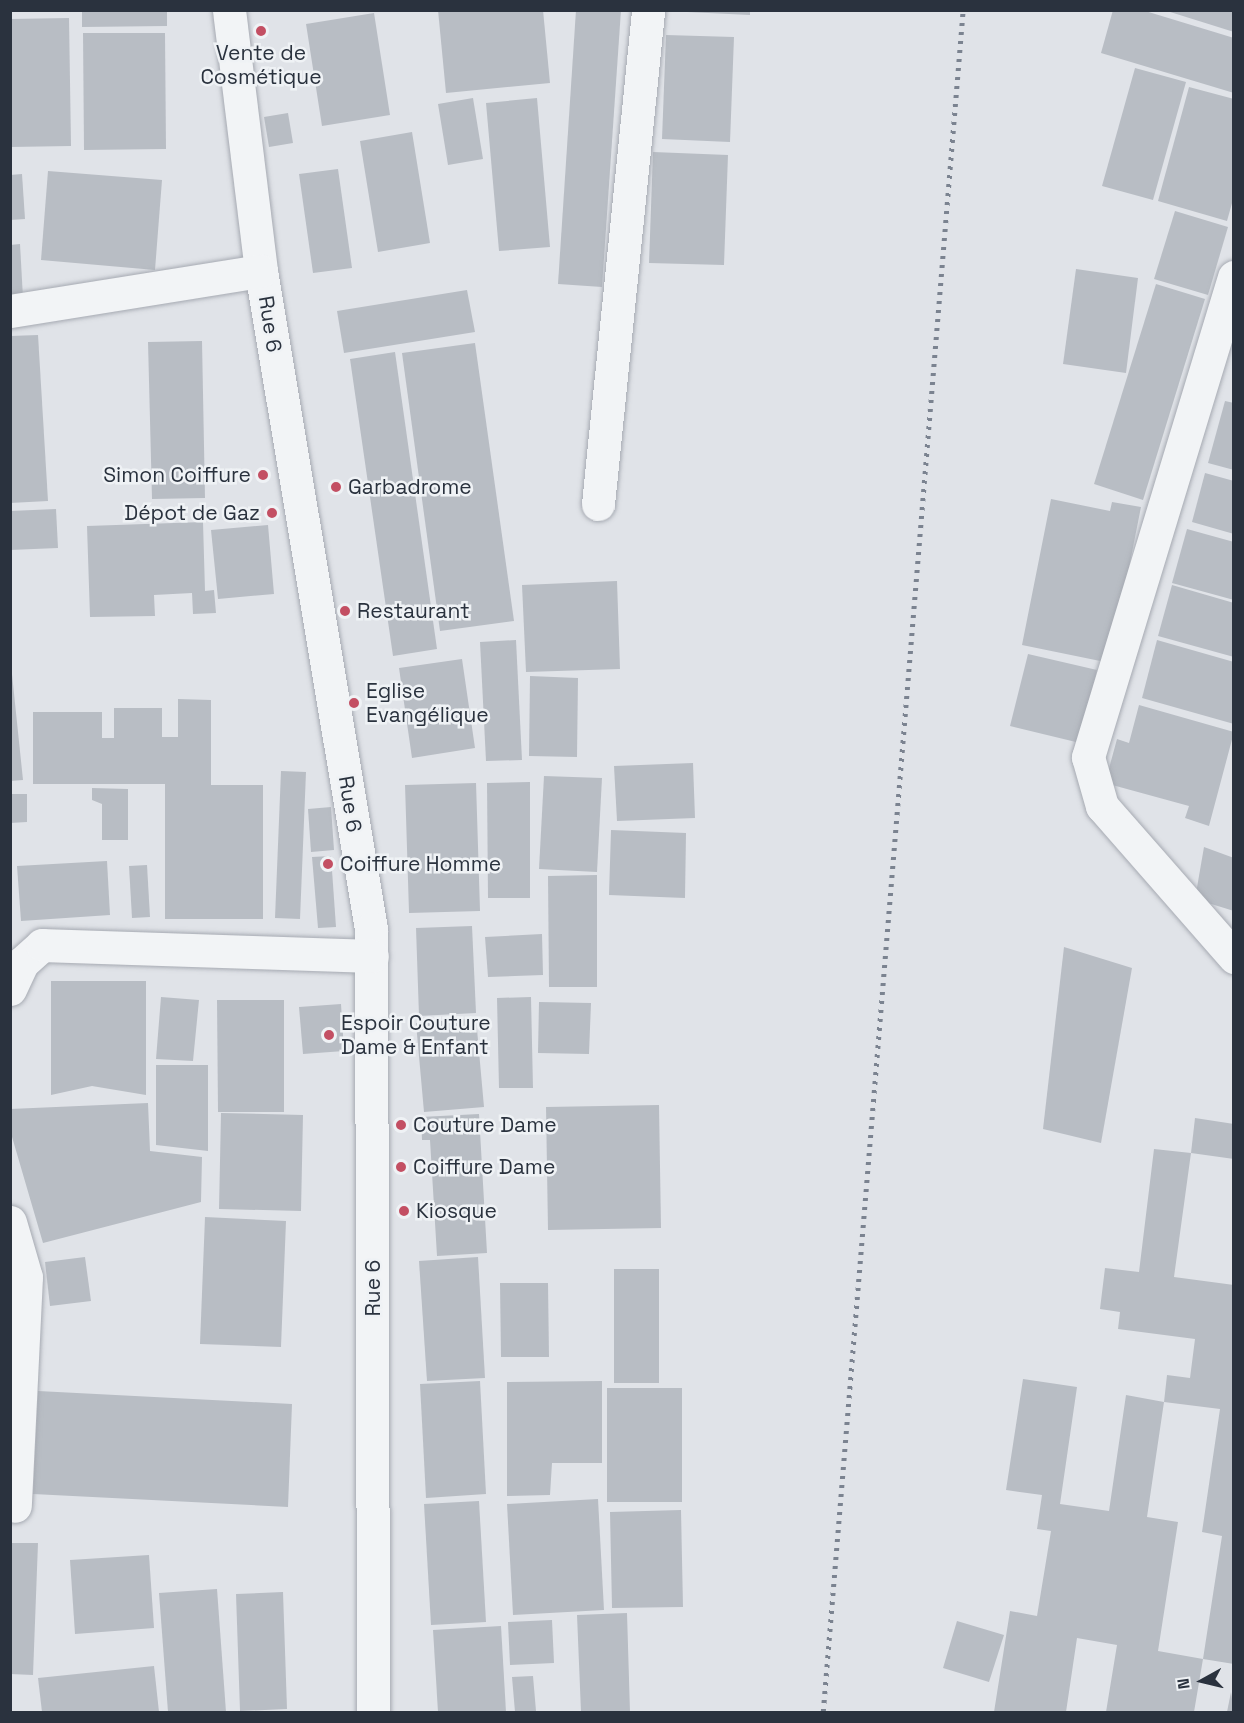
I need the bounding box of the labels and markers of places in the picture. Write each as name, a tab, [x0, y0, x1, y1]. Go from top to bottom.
marker: Vente de Cosmétique	[254, 24, 268, 38]
place label: Vente de Cosmétique	[200, 40, 322, 90]
place label: Simon Coiffure	[103, 462, 251, 488]
marker: Simon Coiffure	[256, 468, 270, 482]
place label: Garbadrome	[348, 474, 472, 500]
marker: Garbadrome	[329, 480, 343, 494]
place label: Dépot de Gaz	[124, 500, 260, 526]
marker: Dépot de Gaz	[265, 506, 279, 520]
place label: Restaurant	[357, 598, 470, 624]
marker: Restaurant	[338, 604, 352, 618]
place label: Eglise Evangélique	[366, 678, 489, 728]
marker: Eglise Evangélique	[347, 696, 361, 710]
place label: Coiffure Homme	[340, 851, 501, 877]
marker: Coiffure Homme	[321, 857, 335, 871]
place label: Espoir Couture Dame & Enfant	[341, 1010, 491, 1060]
marker: Espoir Couture Dame & Enfant	[322, 1028, 336, 1042]
place label: Couture Dame	[413, 1112, 557, 1138]
marker: Couture Dame	[394, 1118, 408, 1132]
place label: Coiffure Dame	[413, 1154, 555, 1180]
marker: Coiffure Dame	[394, 1160, 408, 1174]
place label: Kiosque	[416, 1198, 497, 1224]
marker: Kiosque	[397, 1204, 411, 1218]

